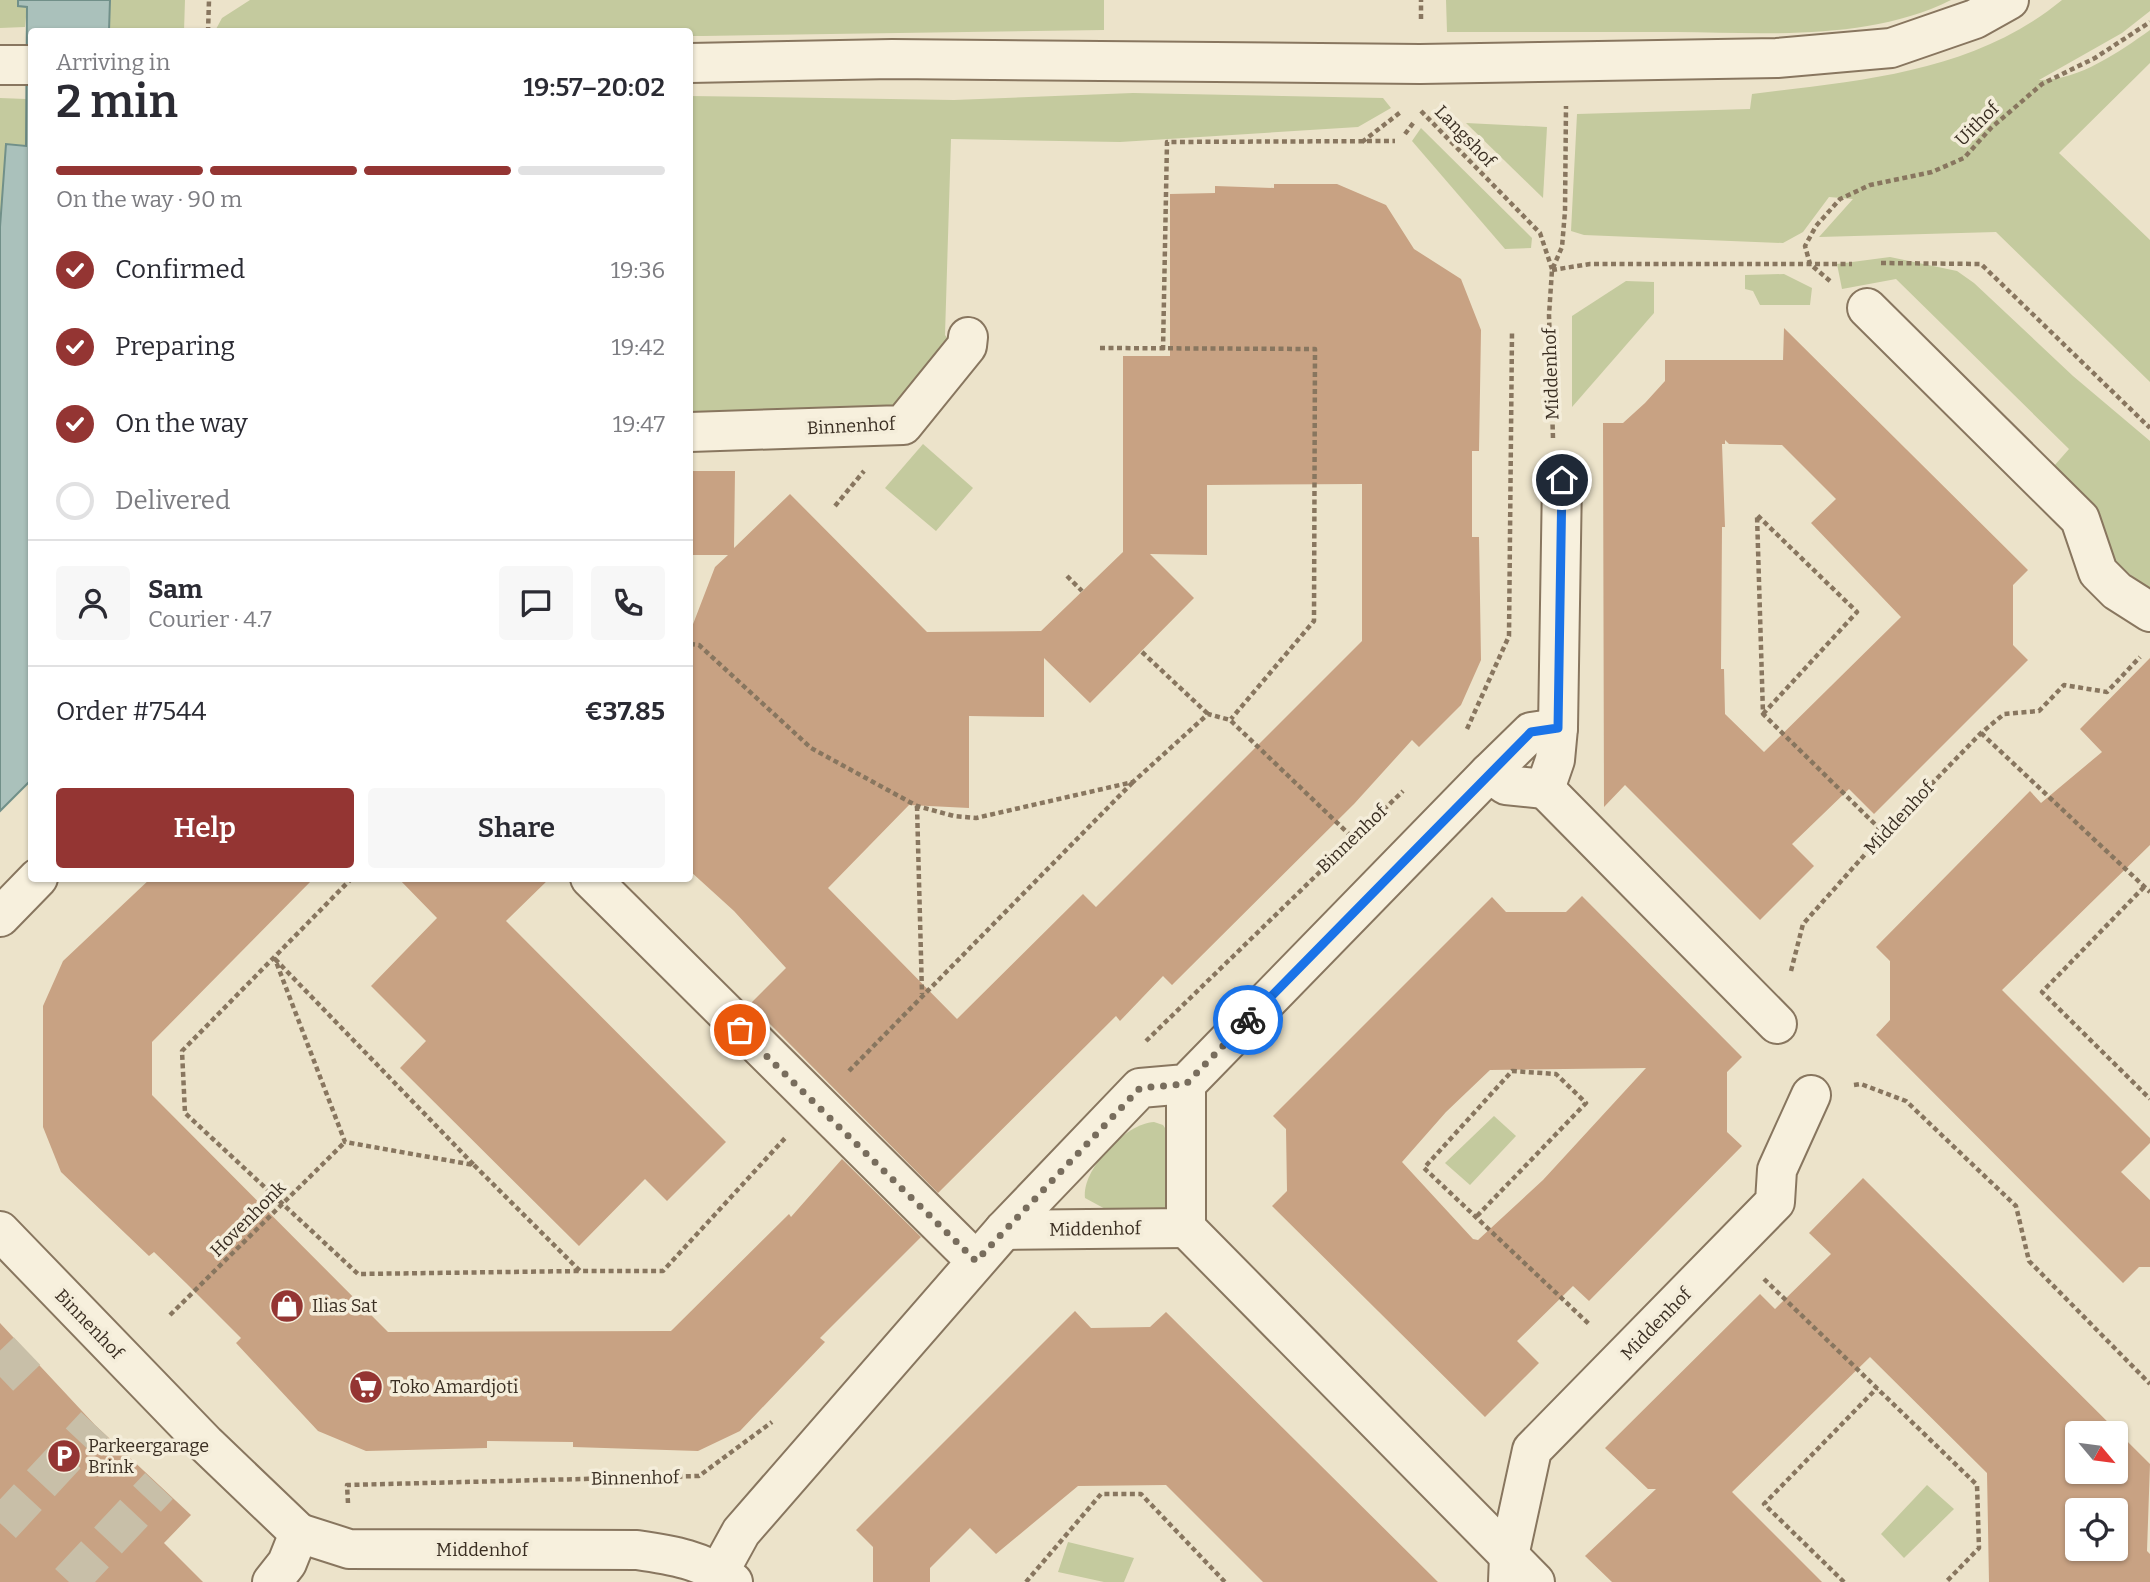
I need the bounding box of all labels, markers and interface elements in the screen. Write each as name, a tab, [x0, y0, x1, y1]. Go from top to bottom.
text: Arriving in	[56, 48, 170, 76]
text: 19:57–20:02	[523, 72, 665, 103]
text: 2 min	[56, 74, 178, 129]
street label: Uithof	[1950, 96, 2005, 151]
street label: Langshof	[1430, 101, 1501, 173]
text: On the way · 90 m	[56, 185, 242, 213]
icon: check	[56, 251, 94, 289]
text: Confirmed	[115, 254, 245, 285]
text: 19:36	[611, 256, 665, 284]
street label: Middenhof	[1538, 326, 1564, 420]
icon: check	[56, 328, 94, 366]
text: Preparing	[115, 331, 235, 362]
text: 19:42	[611, 333, 665, 361]
icon: check	[56, 405, 94, 443]
text: On the way	[115, 408, 248, 439]
text: 19:47	[613, 410, 665, 438]
street label: Binnenhof	[806, 413, 897, 439]
pin	[1532, 450, 1592, 510]
icon: home	[1543, 461, 1581, 499]
text: Delivered	[115, 485, 230, 516]
button: person	[56, 566, 130, 640]
button: chat	[499, 566, 573, 640]
button: phone	[591, 566, 665, 640]
text: Sam	[148, 574, 203, 605]
text: Courier · 4.7	[148, 605, 272, 633]
text: Order #7544	[56, 696, 207, 727]
text: €37.85	[585, 696, 665, 727]
street label: Middenhof	[1860, 776, 1940, 859]
button: Help	[56, 788, 354, 868]
button: Share	[368, 788, 665, 868]
street label: Binnenhof	[1313, 799, 1393, 878]
courier	[1213, 985, 1283, 1055]
pin	[710, 1000, 770, 1060]
icon: bike	[1229, 1001, 1267, 1039]
icon: bag	[721, 1011, 759, 1049]
street label: Hovenhonk	[206, 1176, 291, 1261]
street label: Middenhof	[1049, 1217, 1143, 1241]
street label: Middenhof	[1616, 1282, 1697, 1365]
street label: Binnenhof	[50, 1285, 129, 1365]
shop icon: Ilias Sat	[268, 1287, 306, 1325]
place label: Ilias Sat	[312, 1295, 378, 1317]
supermarket icon: Toko Amardjoti	[347, 1368, 385, 1406]
place label: Toko Amardjoti	[390, 1376, 518, 1398]
north arrow	[2065, 1421, 2128, 1484]
map controls	[2065, 1421, 2128, 1561]
place label: Parkeergarage Brink	[88, 1435, 209, 1478]
parking icon: Parkeergarage Brink	[45, 1437, 83, 1475]
street label: Binnenhof	[591, 1466, 681, 1490]
button: locate	[2065, 1498, 2128, 1561]
street label: Middenhof	[436, 1539, 530, 1561]

